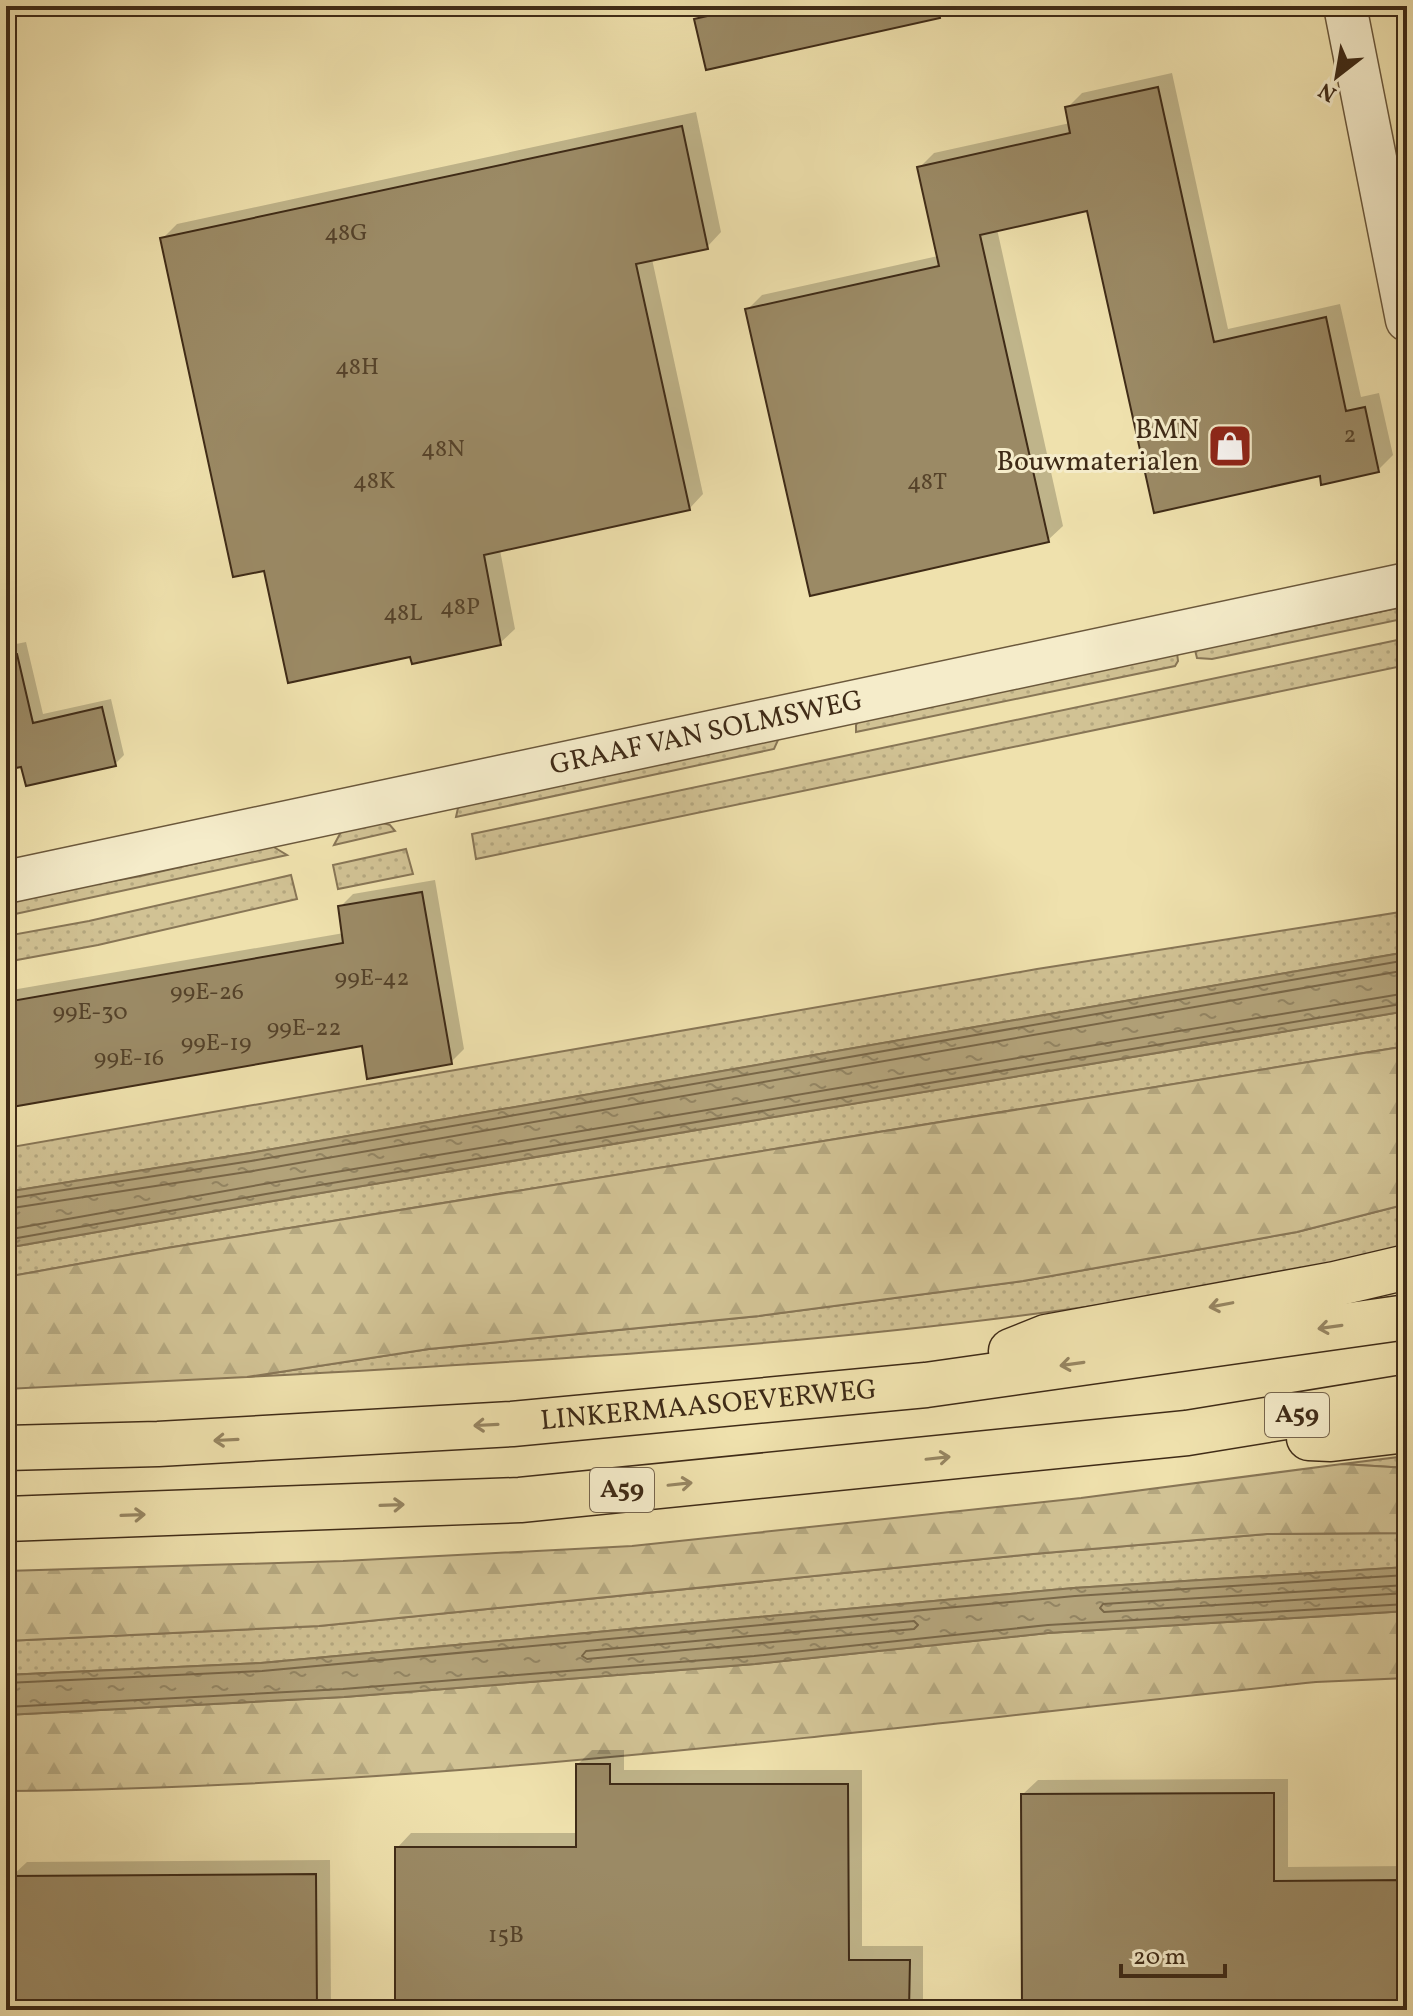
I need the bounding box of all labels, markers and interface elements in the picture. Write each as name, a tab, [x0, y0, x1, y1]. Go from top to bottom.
north arrow	[1297, 36, 1377, 116]
text: N	[1313, 74, 1343, 108]
house number: 48G	[324, 217, 368, 251]
house number: 48H	[335, 351, 379, 385]
place label: BMN Bouwmaterialen	[996, 411, 1199, 482]
house number: 2	[1344, 419, 1356, 453]
shop icon: BMN Bouwmaterialen	[1206, 422, 1254, 470]
house number: 48N	[421, 433, 465, 467]
house number: 48K	[353, 465, 395, 499]
house number: 48T	[907, 466, 947, 500]
house number: 48P	[440, 591, 480, 625]
house number: 48L	[383, 597, 423, 631]
street label: GRAAF VAN SOLMSWEG	[546, 681, 866, 785]
house number: 99E-42	[335, 962, 409, 996]
house number: 99E-26	[170, 976, 244, 1010]
house number: 99E-30	[52, 996, 128, 1030]
house number: 99E-22	[267, 1012, 341, 1046]
house number: 99E-19	[181, 1027, 251, 1061]
house number: 99E-16	[94, 1042, 164, 1076]
one-way arrow	[1209, 1298, 1234, 1313]
one-way arrow	[1317, 1320, 1344, 1335]
one-way arrow	[1060, 1357, 1085, 1372]
street label: LINKERMAASOEVERWEG	[539, 1370, 878, 1441]
road number: A59	[1265, 1393, 1329, 1437]
one-way arrow	[473, 1418, 500, 1433]
one-way arrow	[213, 1433, 240, 1448]
one-way arrow	[924, 1450, 951, 1465]
road number: A59	[590, 1468, 654, 1512]
one-way arrow	[666, 1476, 692, 1491]
one-way arrow	[378, 1497, 405, 1512]
one-way arrow	[119, 1507, 146, 1522]
house number: 15B	[488, 1919, 524, 1953]
scale bar	[1121, 1928, 1225, 1978]
text: 20 m	[1133, 1941, 1186, 1975]

